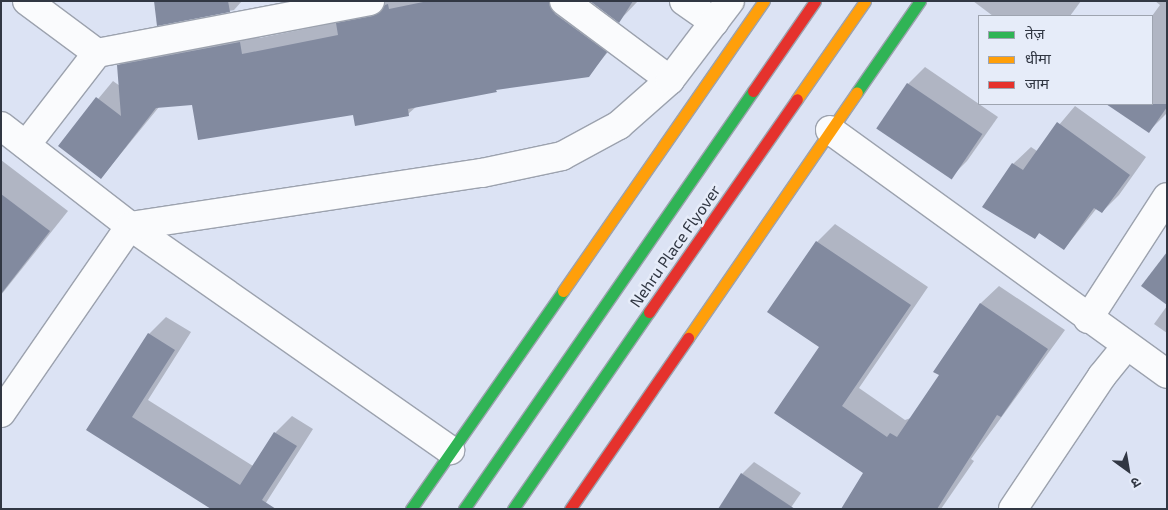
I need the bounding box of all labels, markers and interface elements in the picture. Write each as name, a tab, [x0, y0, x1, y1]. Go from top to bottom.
legend	[978, 15, 1153, 105]
text: तेज़	[1025, 24, 1045, 42]
text: धीमा	[1025, 49, 1051, 67]
text: जाम	[1025, 74, 1049, 92]
street label: Nehru Place Flyover	[626, 181, 724, 311]
north arrow	[1103, 445, 1153, 495]
text: उ	[1128, 474, 1144, 493]

